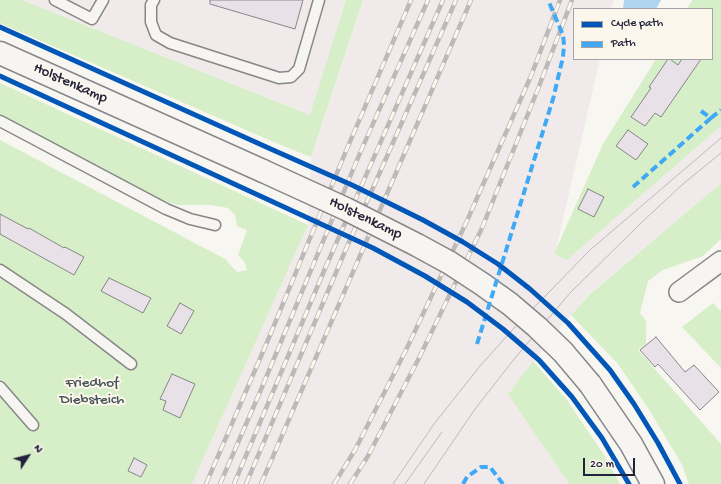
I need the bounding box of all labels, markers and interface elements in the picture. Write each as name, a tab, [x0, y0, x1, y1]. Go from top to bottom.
legend	[573, 8, 713, 60]
text: Cycle path	[611, 17, 663, 31]
text: Path	[611, 37, 636, 51]
street label: Holstenkamp	[30, 60, 110, 108]
street label: Holstenkamp	[325, 194, 405, 244]
park label: Friedhof Diebsteich	[60, 375, 124, 410]
north arrow	[8, 436, 48, 476]
text: N	[31, 443, 45, 455]
scale bar	[585, 450, 637, 476]
text: 20 m	[590, 458, 614, 472]

